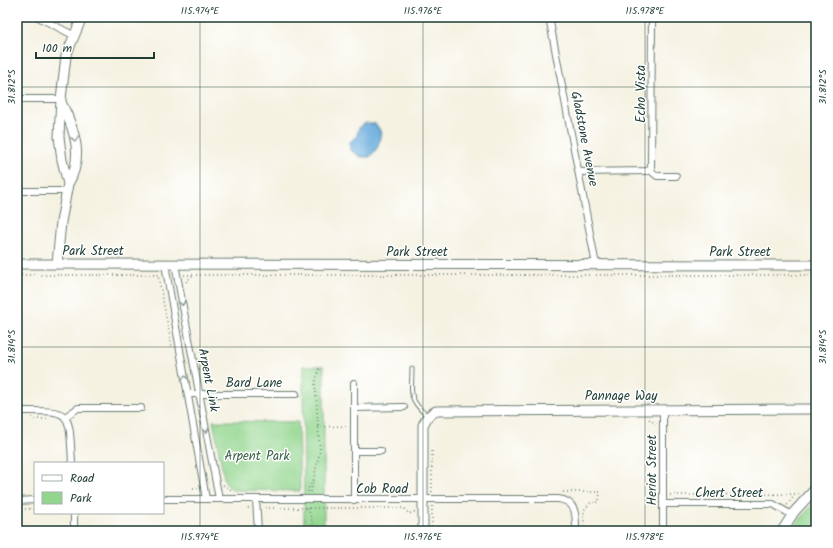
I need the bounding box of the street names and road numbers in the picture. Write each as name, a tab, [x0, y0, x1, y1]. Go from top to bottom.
street label: Echo Vista	[631, 65, 652, 123]
street label: Gladstone Avenue	[564, 90, 604, 188]
street label: Park Street	[62, 241, 125, 262]
street label: Park Street	[386, 242, 449, 263]
street label: Park Street	[709, 242, 772, 263]
street label: Arpent Link	[192, 346, 225, 415]
street label: Bard Lane	[226, 373, 282, 394]
street label: Pannage Way	[585, 386, 658, 407]
street label: Heriot Street	[642, 434, 663, 506]
street label: Cob Road	[356, 479, 408, 500]
street label: Chert Street	[695, 483, 764, 504]

